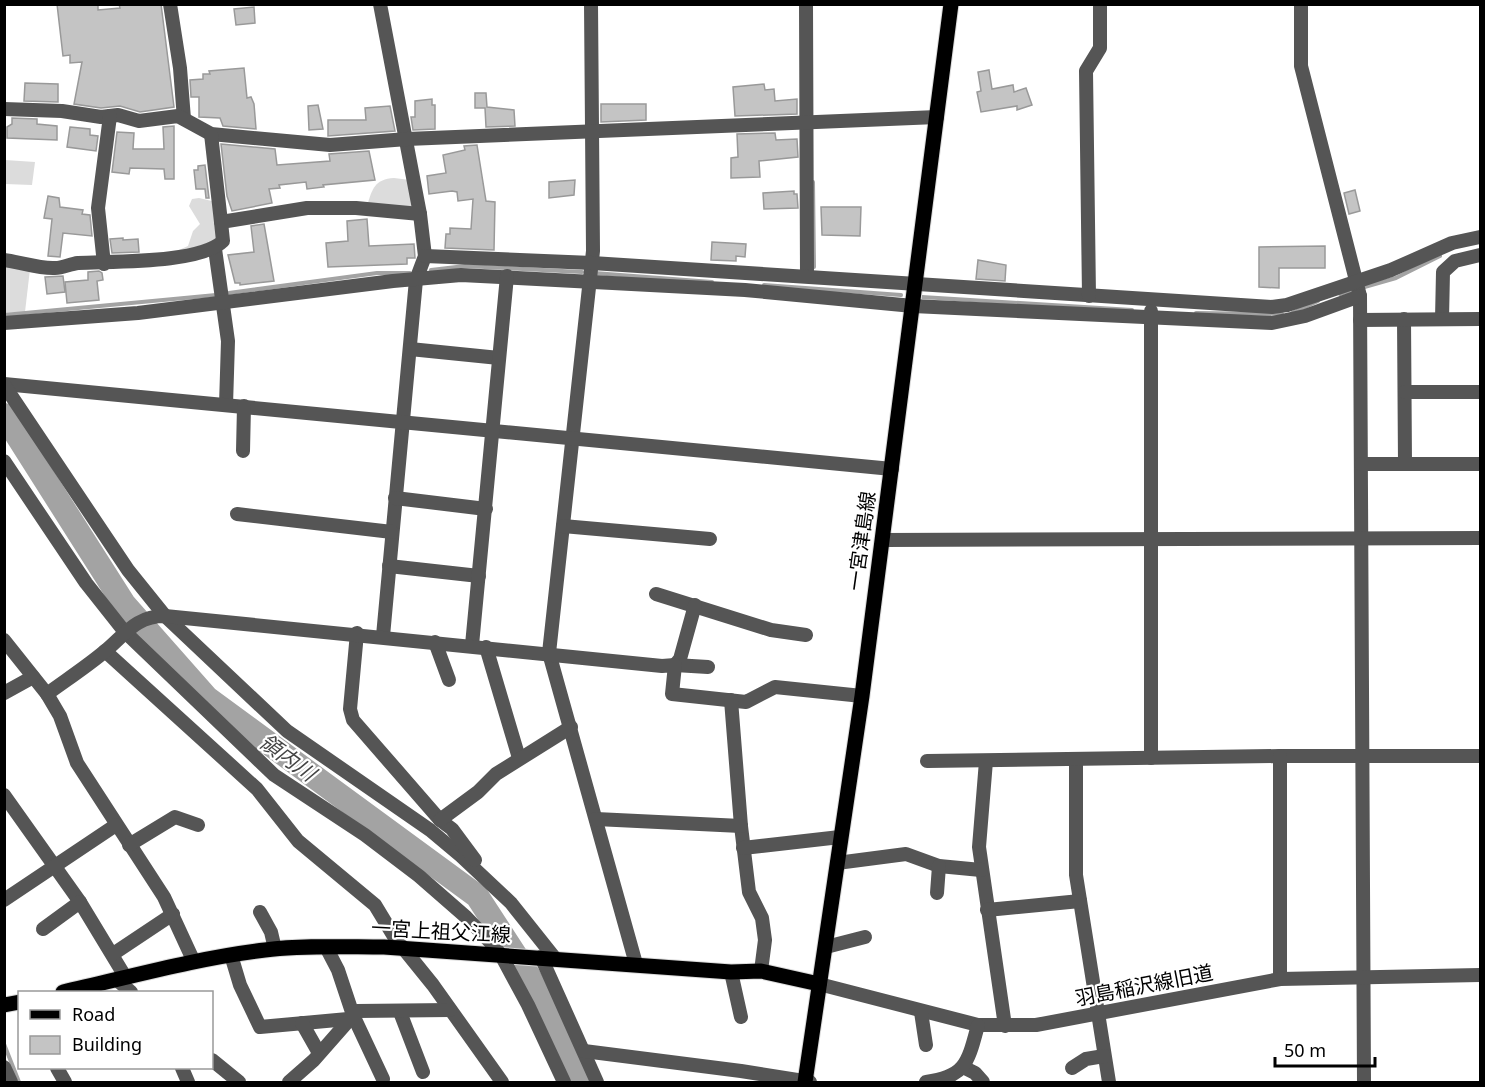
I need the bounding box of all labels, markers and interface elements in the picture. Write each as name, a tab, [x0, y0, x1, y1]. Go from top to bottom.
street label: 一宮津島線	[841, 490, 881, 592]
water label: 領内川	[254, 727, 323, 788]
street label: 一宮上祖父江線	[370, 914, 512, 948]
street label: 羽島稲沢線旧道	[1073, 958, 1215, 1012]
legend	[18, 991, 213, 1069]
text: Road	[72, 1002, 115, 1026]
scale bar	[1275, 1030, 1376, 1068]
text: Building	[72, 1032, 142, 1056]
text: 50 m	[1284, 1038, 1326, 1062]

